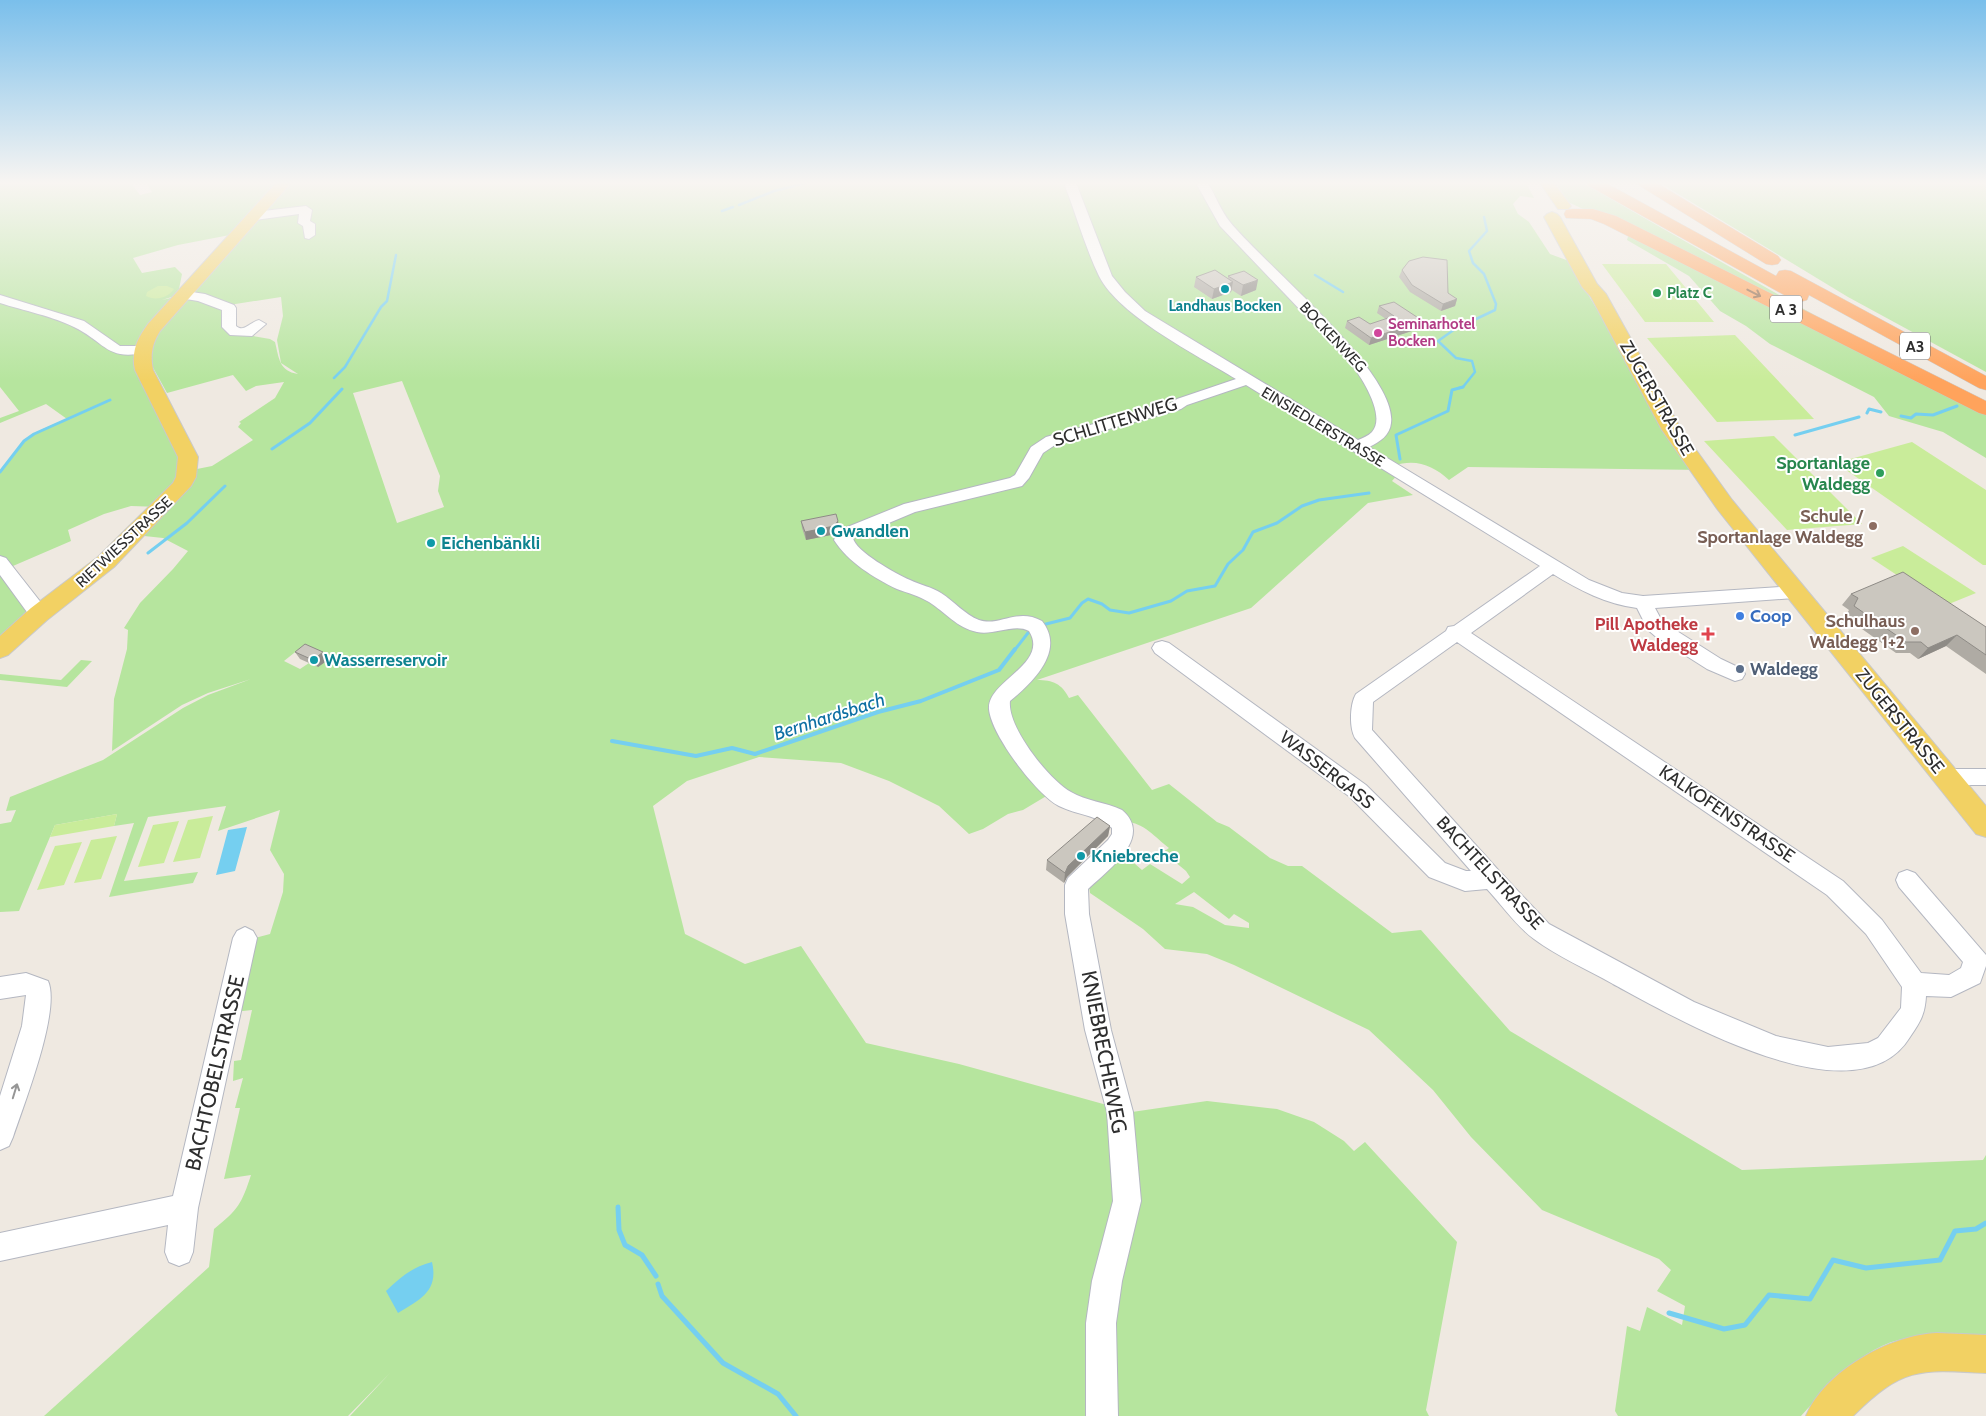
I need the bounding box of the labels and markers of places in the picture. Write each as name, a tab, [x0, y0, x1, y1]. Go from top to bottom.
marker: Landhaus Bocken	[1219, 283, 1231, 295]
place label: Platz C	[1667, 284, 1712, 302]
marker: Platz C	[1651, 287, 1663, 299]
place label: Landhaus Bocken	[1168, 297, 1282, 315]
place label: Seminarhotel Bocken	[1388, 315, 1475, 350]
marker: Seminarhotel Bocken	[1372, 327, 1384, 339]
place label: Sportanlage Waldegg	[1776, 452, 1870, 495]
marker: Sportanlage Waldegg	[1874, 467, 1886, 479]
place label: Schule / Sportanlage Waldegg	[1697, 505, 1864, 548]
place label: Gwandlen	[831, 520, 909, 542]
marker: Schule / Sportanlage Waldegg	[1867, 520, 1879, 532]
marker: Gwandlen	[815, 525, 827, 537]
place label: Eichenbänkli	[441, 532, 540, 554]
marker: Eichenbänkli	[425, 537, 437, 549]
place label: Coop	[1750, 605, 1792, 627]
marker: Coop	[1734, 610, 1746, 622]
place label: Schulhaus Waldegg 1+2	[1810, 610, 1905, 653]
place label: Pill Apotheke Waldegg	[1595, 613, 1698, 656]
marker: Schulhaus Waldegg 1+2	[1909, 625, 1921, 637]
marker: Pill Apotheke Waldegg	[1702, 628, 1714, 640]
place label: Wasserreservoir	[324, 649, 447, 671]
marker: Wasserreservoir	[308, 654, 320, 666]
place label: Waldegg	[1750, 658, 1818, 680]
marker: Waldegg	[1734, 663, 1746, 675]
place label: Kniebreche	[1091, 845, 1179, 867]
marker: Kniebreche	[1075, 850, 1087, 862]

